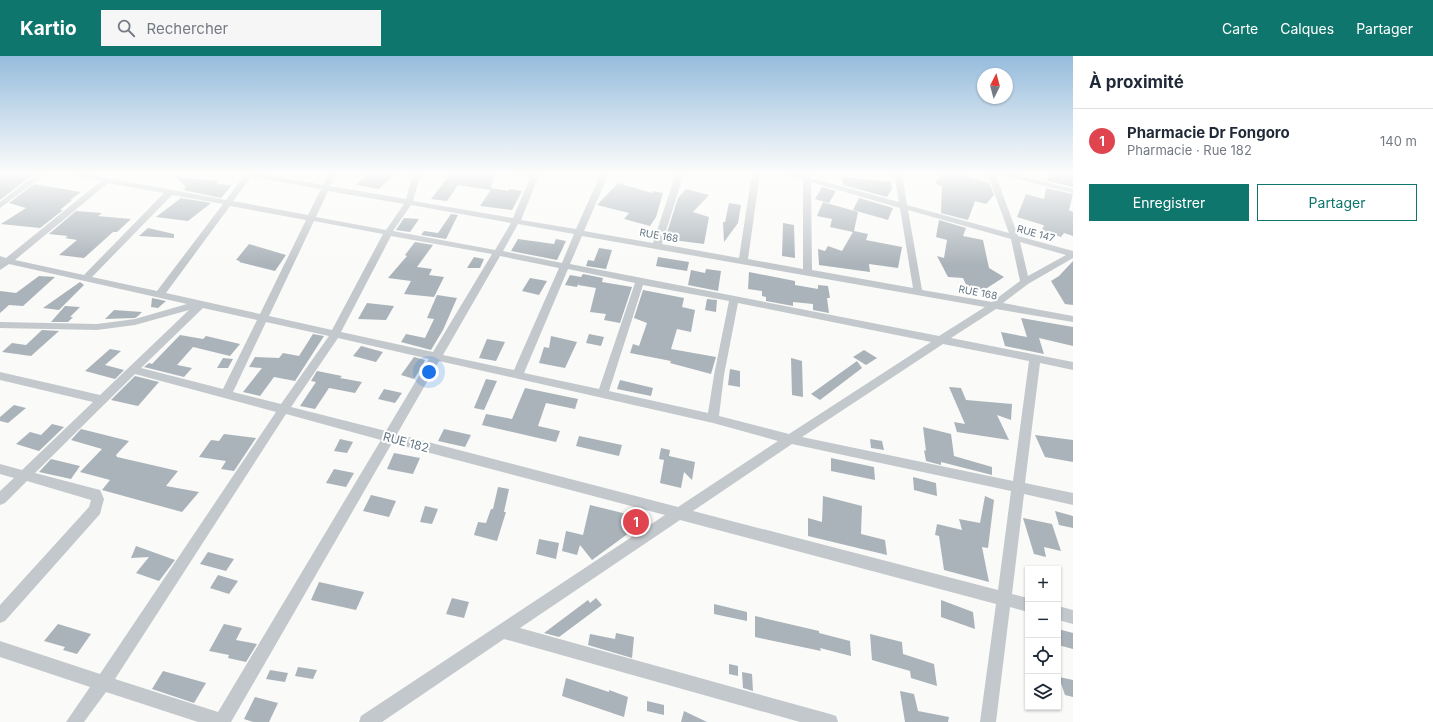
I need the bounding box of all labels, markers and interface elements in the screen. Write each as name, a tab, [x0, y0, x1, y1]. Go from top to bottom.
search box	[101, 10, 381, 46]
text: Kartio	[20, 17, 77, 40]
icon: search	[115, 17, 137, 39]
text: Rechercher	[147, 19, 228, 38]
text: Carte	[1222, 20, 1258, 37]
text: Calques	[1280, 20, 1334, 37]
text: Partager	[1356, 20, 1413, 37]
north arrow	[977, 68, 1013, 104]
text: À proximité	[1089, 72, 1184, 92]
text: Pharmacie Dr Fongoro	[1127, 123, 1290, 142]
text: 1	[1099, 133, 1105, 149]
text: 140 m	[1380, 133, 1417, 149]
text: Pharmacie · Rue 182	[1127, 142, 1252, 158]
button: Enregistrer	[1089, 184, 1249, 221]
button: Partager	[1257, 184, 1417, 221]
street label: RUE 147	[1016, 222, 1057, 244]
street label: RUE 168	[639, 226, 679, 244]
street label: RUE 168	[958, 282, 998, 302]
your location	[419, 362, 439, 382]
street label: RUE 182	[381, 429, 431, 455]
pin: 1	[623, 507, 649, 537]
map controls	[1025, 566, 1061, 710]
button: +	[1025, 566, 1061, 602]
button: −	[1025, 602, 1061, 638]
button: locate	[1025, 638, 1061, 674]
button: layers	[1025, 674, 1061, 710]

